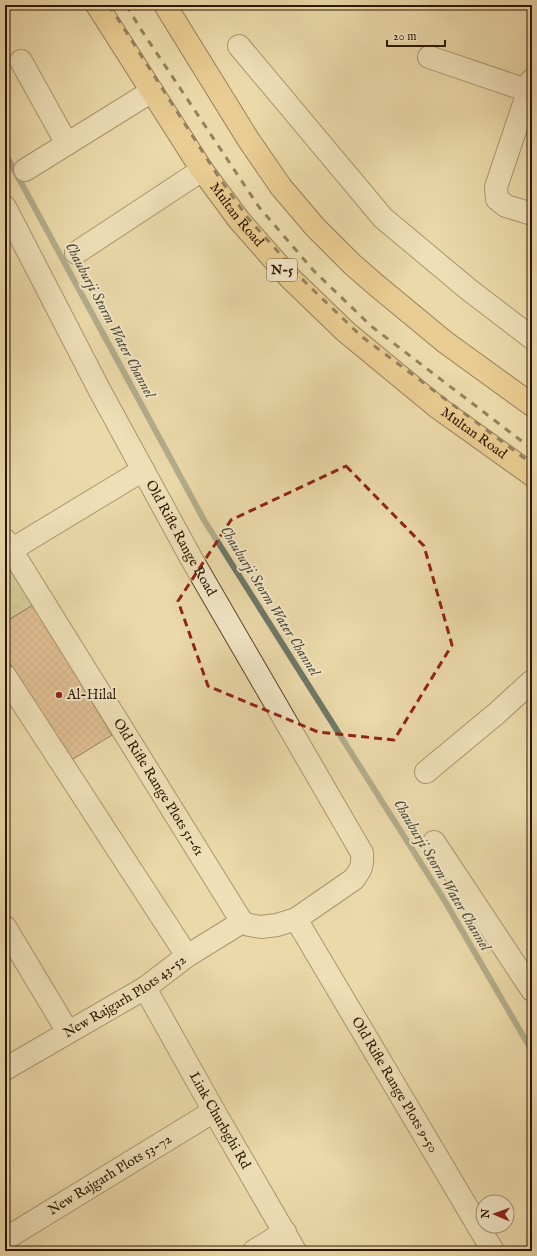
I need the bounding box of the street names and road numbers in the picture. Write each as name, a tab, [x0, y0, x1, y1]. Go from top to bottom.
street label: Multan Road	[205, 179, 268, 251]
road number: N-5	[267, 259, 297, 281]
street label: Multan Road	[437, 404, 511, 463]
street label: Old Rifle Range Road	[141, 477, 221, 600]
street label: Old Rifle Range Plots 51-61	[109, 715, 208, 859]
street label: New Rajgarh Plots 43-52	[60, 951, 190, 1042]
street label: Old Rifle Range Plots 9-50	[347, 1014, 442, 1156]
street label: Link Churbghi Rd	[185, 1069, 255, 1173]
street label: New Rajgarh Plots 53-72	[45, 1130, 175, 1219]

